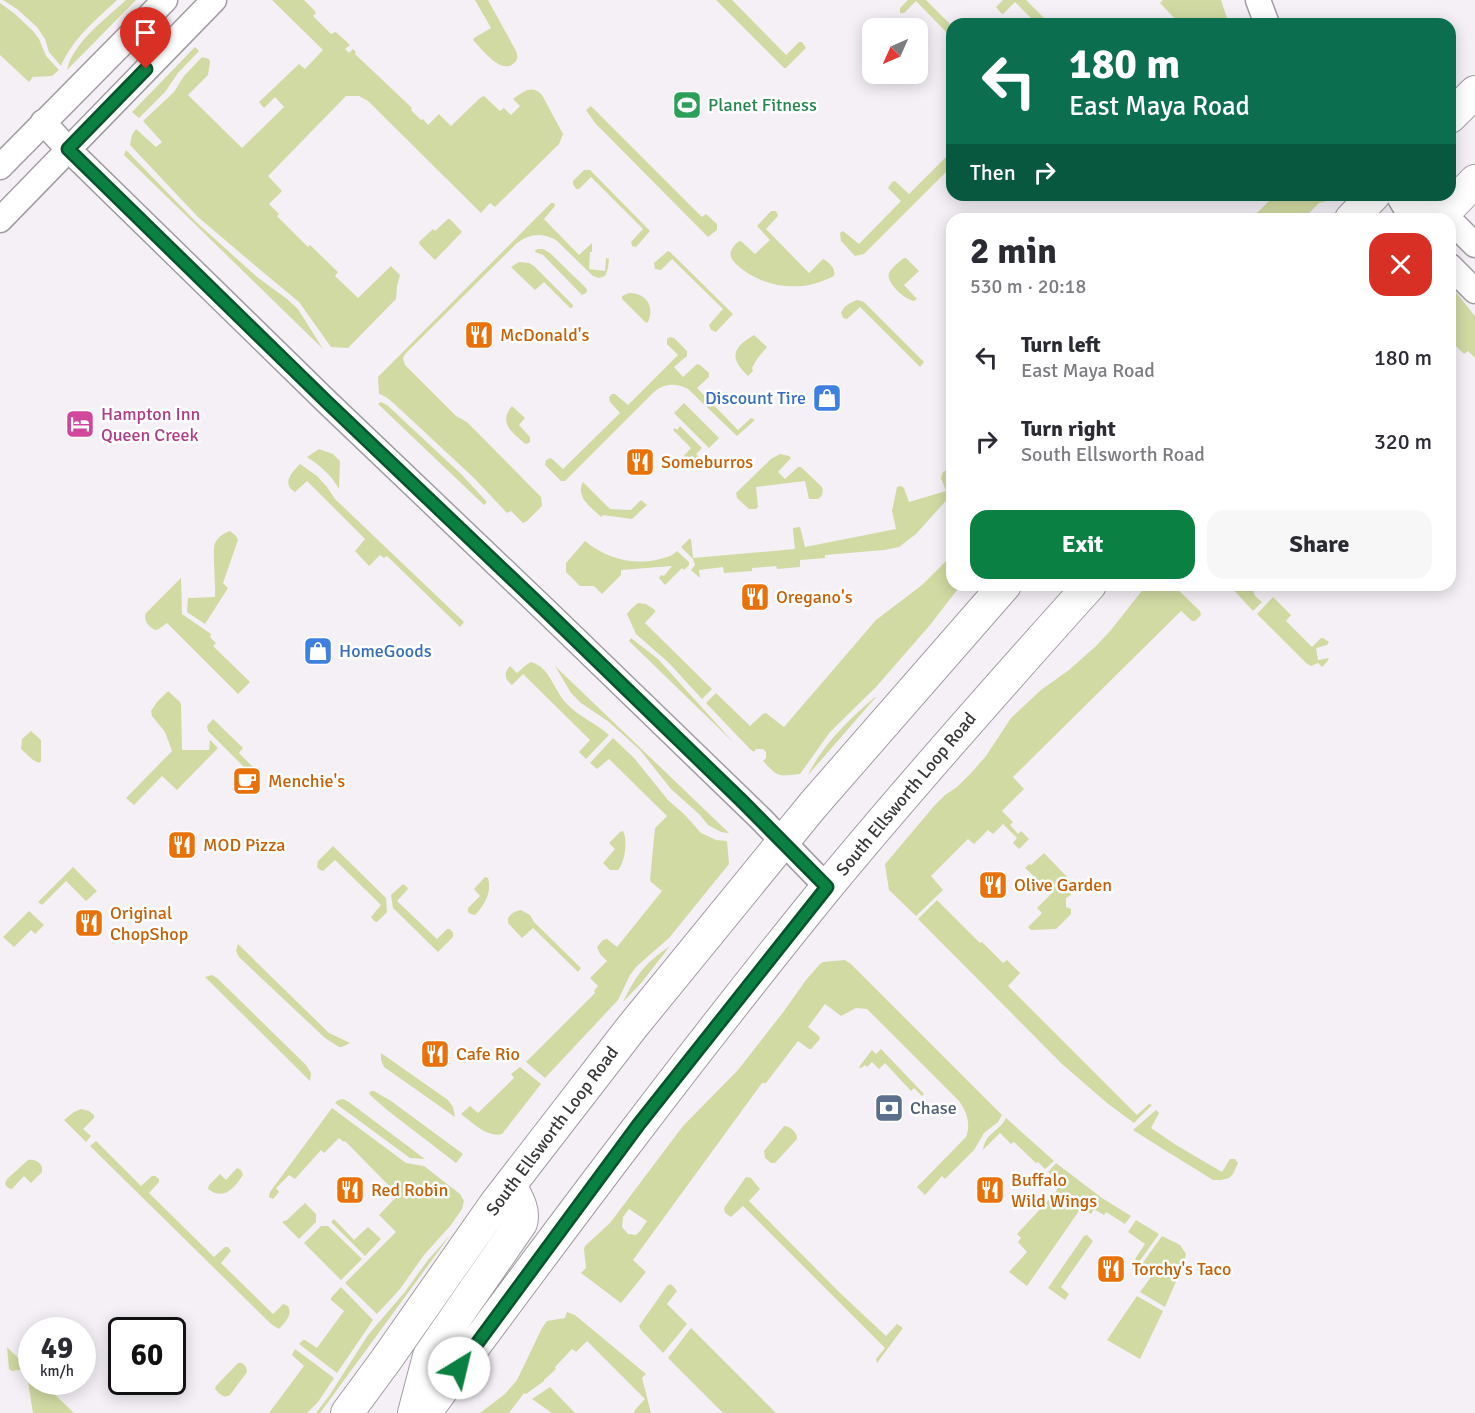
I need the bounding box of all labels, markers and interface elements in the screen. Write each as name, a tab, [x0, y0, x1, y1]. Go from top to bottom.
pin	[120, 7, 171, 69]
icon: arrive	[129, 16, 162, 49]
north arrow	[862, 18, 928, 84]
map controls	[862, 18, 928, 84]
text: 180 m	[1069, 39, 1180, 90]
icon: left	[970, 42, 1048, 120]
sports icon: Planet Fitness	[671, 89, 703, 121]
text: East Maya Road	[1069, 90, 1250, 123]
place label: Planet Fitness	[708, 94, 817, 116]
icon: right	[1028, 156, 1061, 189]
text: Then	[970, 159, 1016, 186]
text: 2 min	[970, 229, 1057, 274]
button: close	[1369, 233, 1432, 296]
text: 530 m · 20:18	[970, 274, 1086, 299]
restaurant icon: McDonald's	[463, 319, 495, 351]
place label: McDonald's	[500, 324, 589, 346]
text: Turn left	[1021, 331, 1101, 358]
icon: left	[970, 341, 1003, 374]
text: 180 m	[1374, 344, 1432, 371]
text: East Maya Road	[1021, 358, 1155, 383]
shop icon: Discount Tire	[811, 382, 843, 414]
place label: Discount Tire	[705, 387, 806, 409]
place label: Hampton Inn Queen Creek	[101, 403, 200, 446]
hotel icon: Hampton Inn Queen Creek	[64, 408, 96, 440]
text: Turn right	[1021, 415, 1116, 442]
icon: right	[970, 425, 1003, 458]
text: 320 m	[1374, 428, 1432, 455]
text: South Ellsworth Road	[1021, 442, 1205, 467]
restaurant icon: Someburros	[624, 446, 656, 478]
place label: Someburros	[661, 451, 753, 473]
button: Exit	[970, 510, 1195, 579]
button: Share	[1207, 510, 1432, 579]
restaurant icon: Oregano's	[739, 581, 771, 613]
place label: Oregano's	[776, 586, 853, 608]
shop icon: HomeGoods	[302, 635, 334, 667]
place label: HomeGoods	[339, 640, 432, 662]
street label: South Ellsworth Loop Road	[831, 708, 981, 880]
cafe icon: Menchie's	[231, 765, 263, 797]
place label: Menchie's	[268, 770, 345, 792]
restaurant icon: MOD Pizza	[166, 829, 198, 861]
place label: MOD Pizza	[203, 834, 285, 856]
restaurant icon: Olive Garden	[977, 869, 1009, 901]
place label: Olive Garden	[1014, 874, 1112, 896]
place label: Original ChopShop	[110, 902, 188, 945]
restaurant icon: Original ChopShop	[73, 907, 105, 939]
restaurant icon: Cafe Rio	[419, 1038, 451, 1070]
street label: South Ellsworth Loop Road	[481, 1042, 623, 1220]
place label: Cafe Rio	[456, 1043, 520, 1065]
bank icon: Chase	[873, 1092, 905, 1124]
place label: Chase	[910, 1097, 957, 1119]
place label: Buffalo Wild Wings	[1011, 1169, 1097, 1212]
restaurant icon: Red Robin	[334, 1174, 366, 1206]
restaurant icon: Buffalo Wild Wings	[974, 1174, 1006, 1206]
place label: Red Robin	[371, 1179, 448, 1201]
restaurant icon: Torchy's Taco	[1095, 1253, 1127, 1285]
place label: Torchy's Taco	[1132, 1258, 1231, 1280]
speed limit sign: 60	[108, 1317, 186, 1395]
text: 49	[41, 1330, 73, 1367]
position arrow	[427, 1336, 491, 1400]
text: km/h	[40, 1362, 74, 1380]

